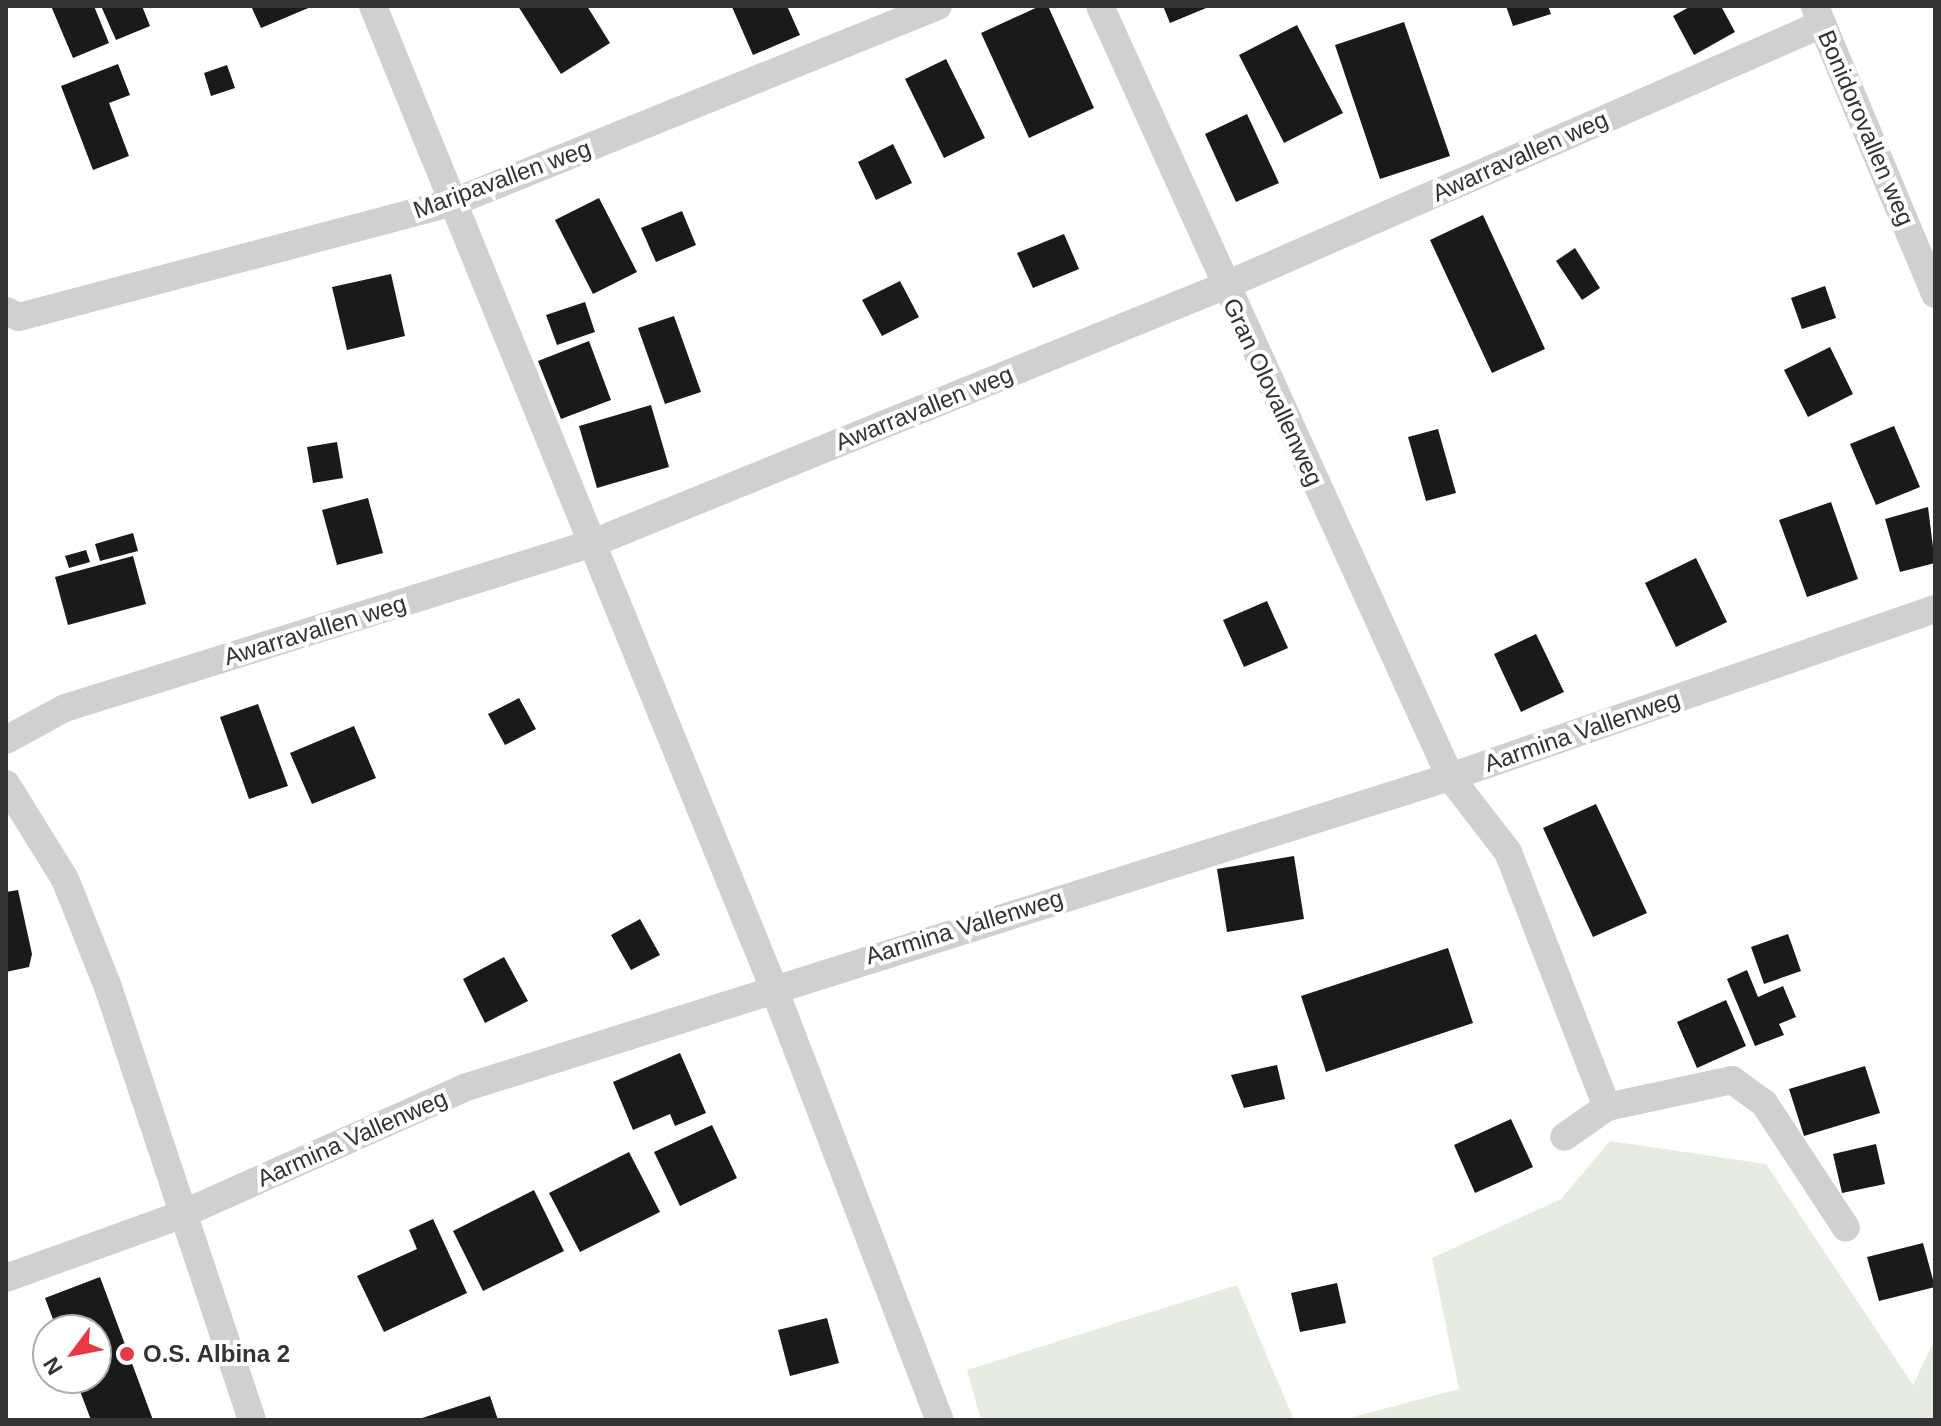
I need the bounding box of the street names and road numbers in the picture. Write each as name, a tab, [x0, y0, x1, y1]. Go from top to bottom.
street label: Bonidorovallen weg	[1812, 26, 1920, 230]
street label: Awarravallen weg	[1428, 104, 1612, 208]
street label: Maripavallen weg	[409, 134, 595, 224]
street label: Gran Olovallenweg	[1217, 293, 1329, 491]
street label: Awarravallen weg	[831, 359, 1017, 457]
street label: Awarravallen weg	[220, 589, 410, 671]
street label: Aarmina Vallenweg	[1480, 684, 1684, 778]
street label: Aarmina Vallenweg	[862, 883, 1066, 971]
street label: Aarmina Vallenweg	[253, 1083, 451, 1193]

